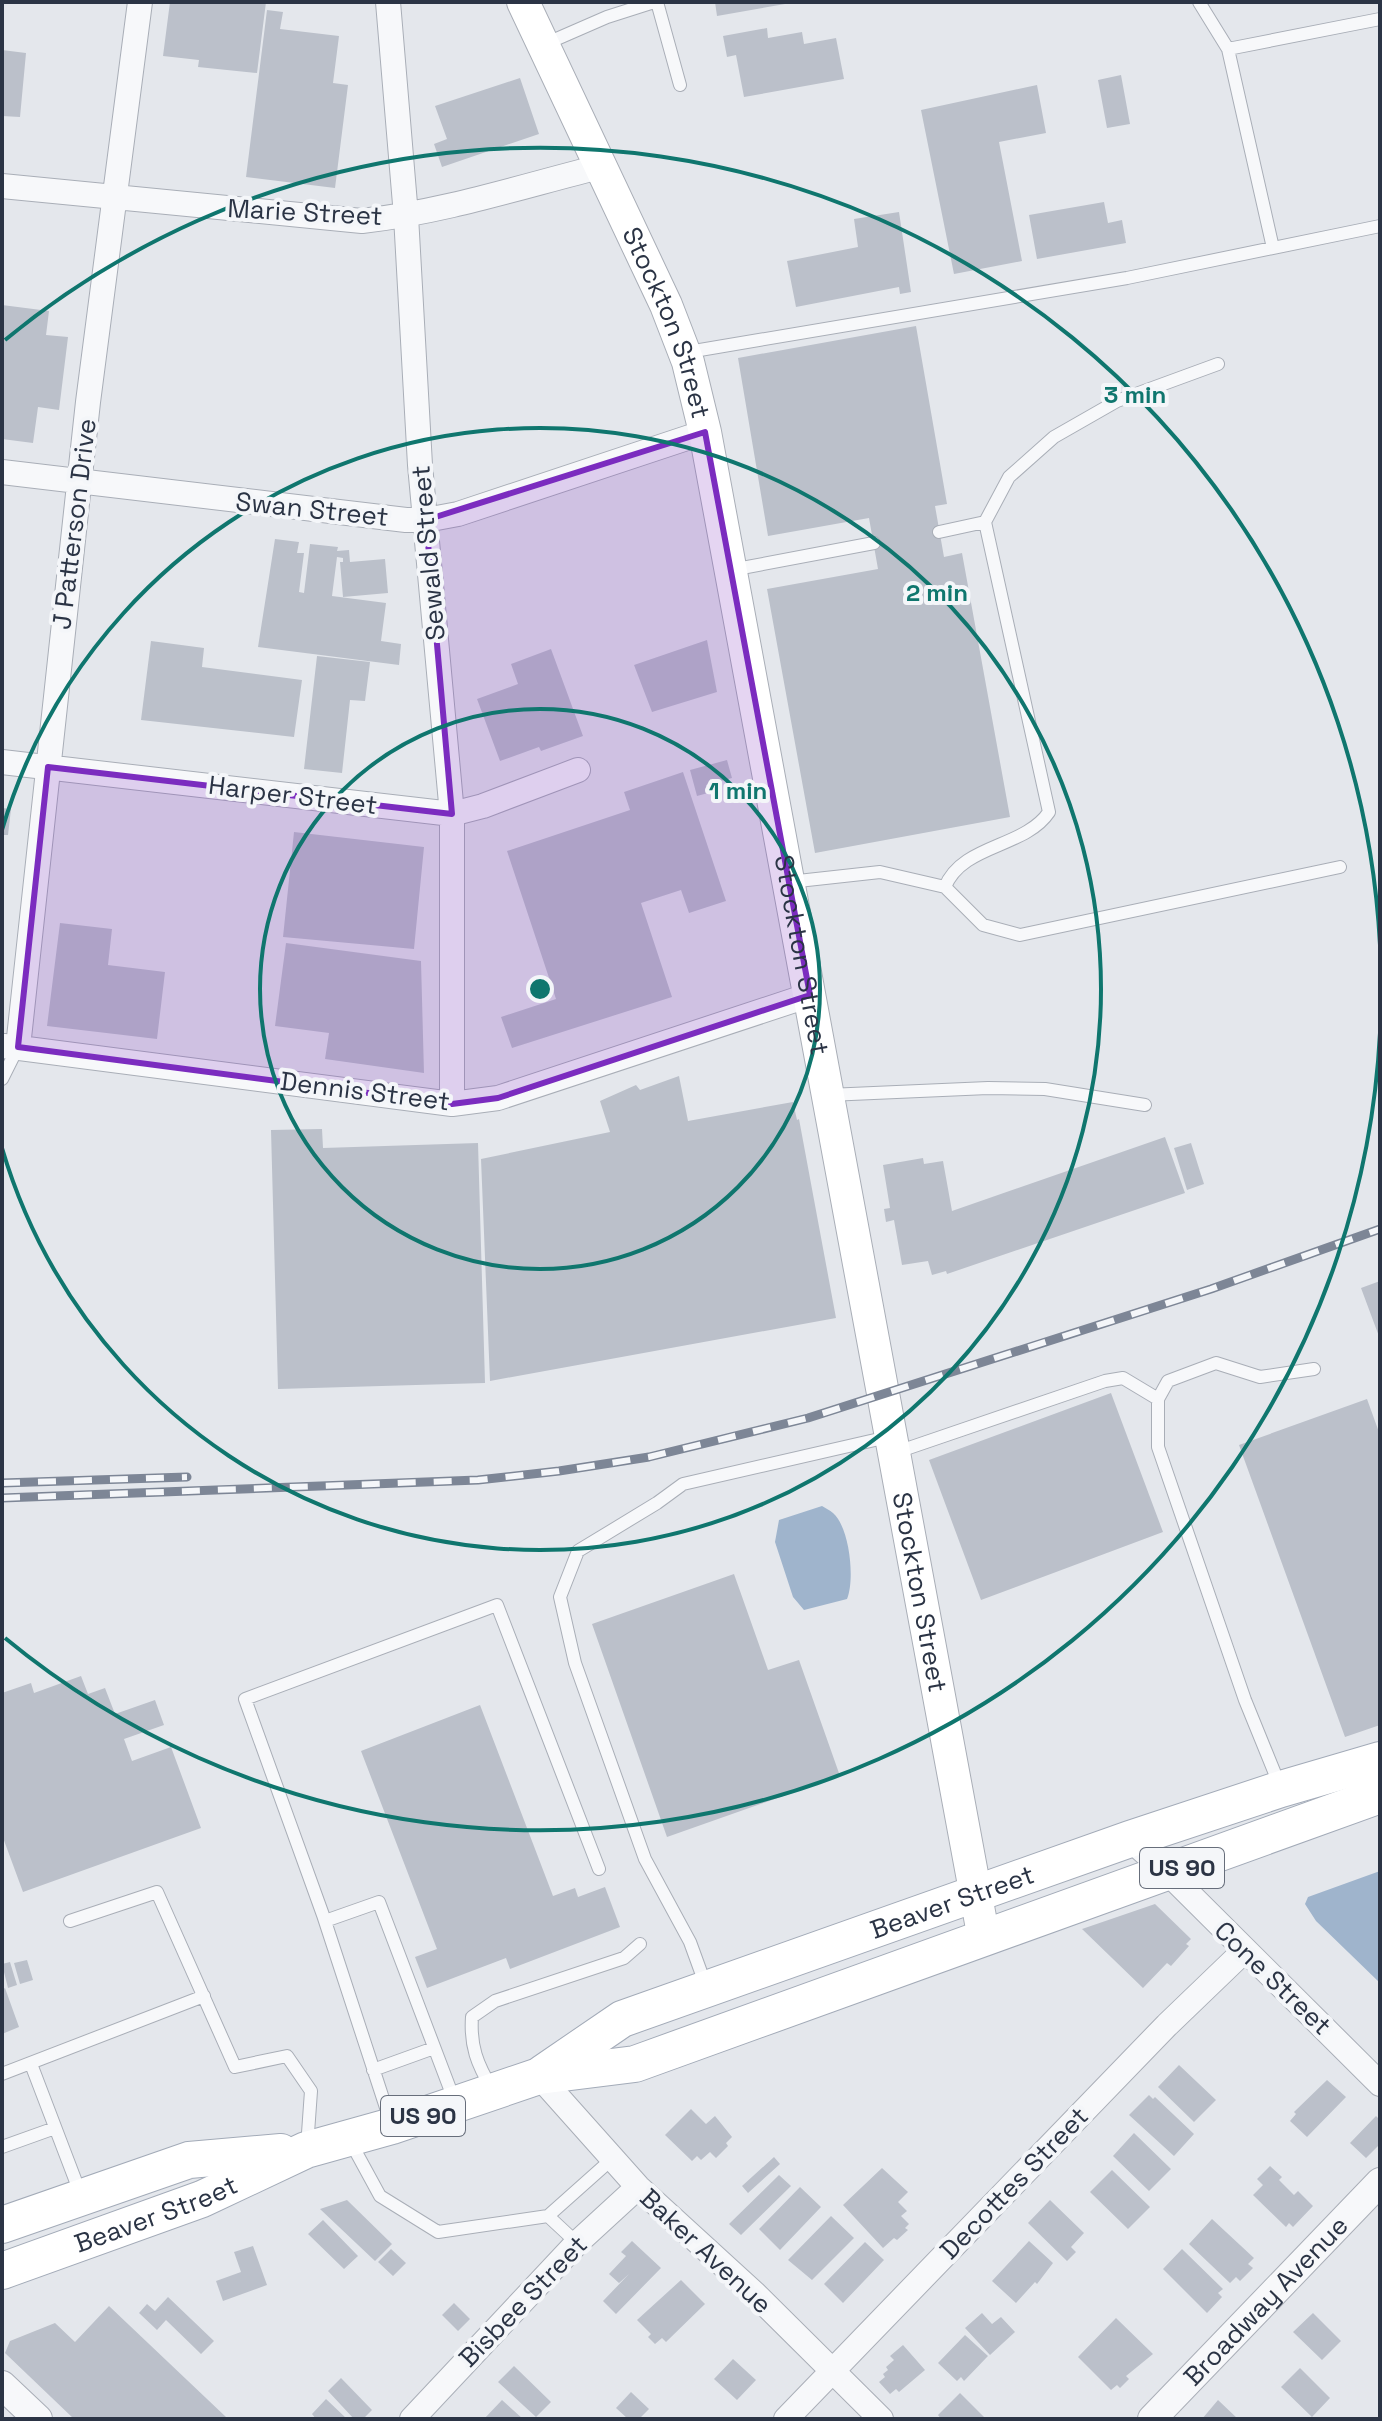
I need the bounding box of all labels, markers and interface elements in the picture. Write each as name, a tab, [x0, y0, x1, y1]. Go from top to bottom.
street label: Marie Street	[227, 191, 383, 233]
street label: Stockton Street	[615, 221, 718, 422]
text: 3 min	[1104, 379, 1166, 410]
street label: J Patterson Drive	[44, 417, 104, 631]
street label: Sewald Street	[403, 464, 453, 642]
street label: Swan Street	[234, 484, 390, 534]
text: 2 min	[906, 577, 968, 608]
street label: Harper Street	[207, 768, 379, 822]
text: 1 min	[709, 775, 767, 806]
street label: Stockton Street	[767, 852, 837, 1058]
centre of rings	[526, 975, 554, 1003]
street label: Dennis Street	[278, 1064, 452, 1118]
street label: Stockton Street	[885, 1489, 955, 1695]
road number: US 90	[1140, 1848, 1224, 1888]
street label: Beaver Street	[866, 1857, 1039, 1947]
street label: Cone Street	[1207, 1914, 1339, 2042]
road number: US 90	[381, 2096, 465, 2136]
street label: Decottes Street	[932, 2099, 1096, 2267]
street label: Beaver Street	[70, 2168, 243, 2261]
street label: Baker Avenue	[633, 2181, 779, 2321]
street label: Broadway Avenue	[1176, 2209, 1355, 2393]
street label: Bisbee Street	[451, 2228, 595, 2374]

